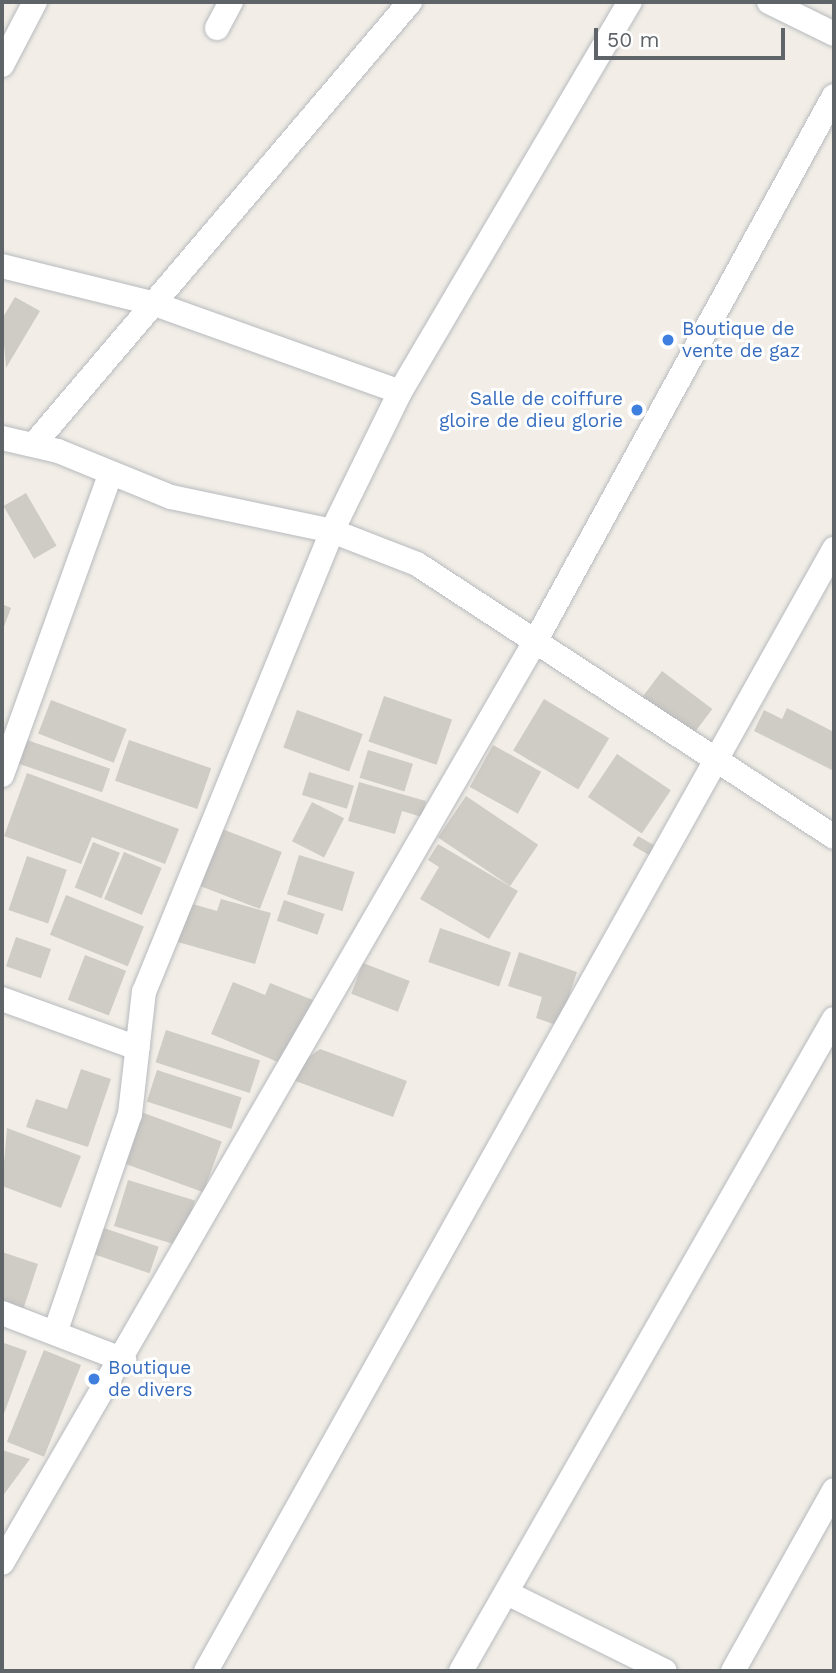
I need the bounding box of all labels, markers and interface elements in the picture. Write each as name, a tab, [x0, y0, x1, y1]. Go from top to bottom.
scale bar	[598, 14, 789, 58]
text: 50 m	[607, 27, 659, 52]
place label: Boutique de vente de gaz	[682, 318, 800, 362]
marker: Boutique de vente de gaz	[660, 332, 676, 348]
place label: Salle de coiffure gloire de dieu glorie	[439, 388, 623, 432]
marker: Salle de coiffure gloire de dieu glorie	[629, 402, 645, 418]
place label: Boutique de divers	[108, 1357, 193, 1401]
marker: Boutique de divers	[86, 1371, 102, 1387]

